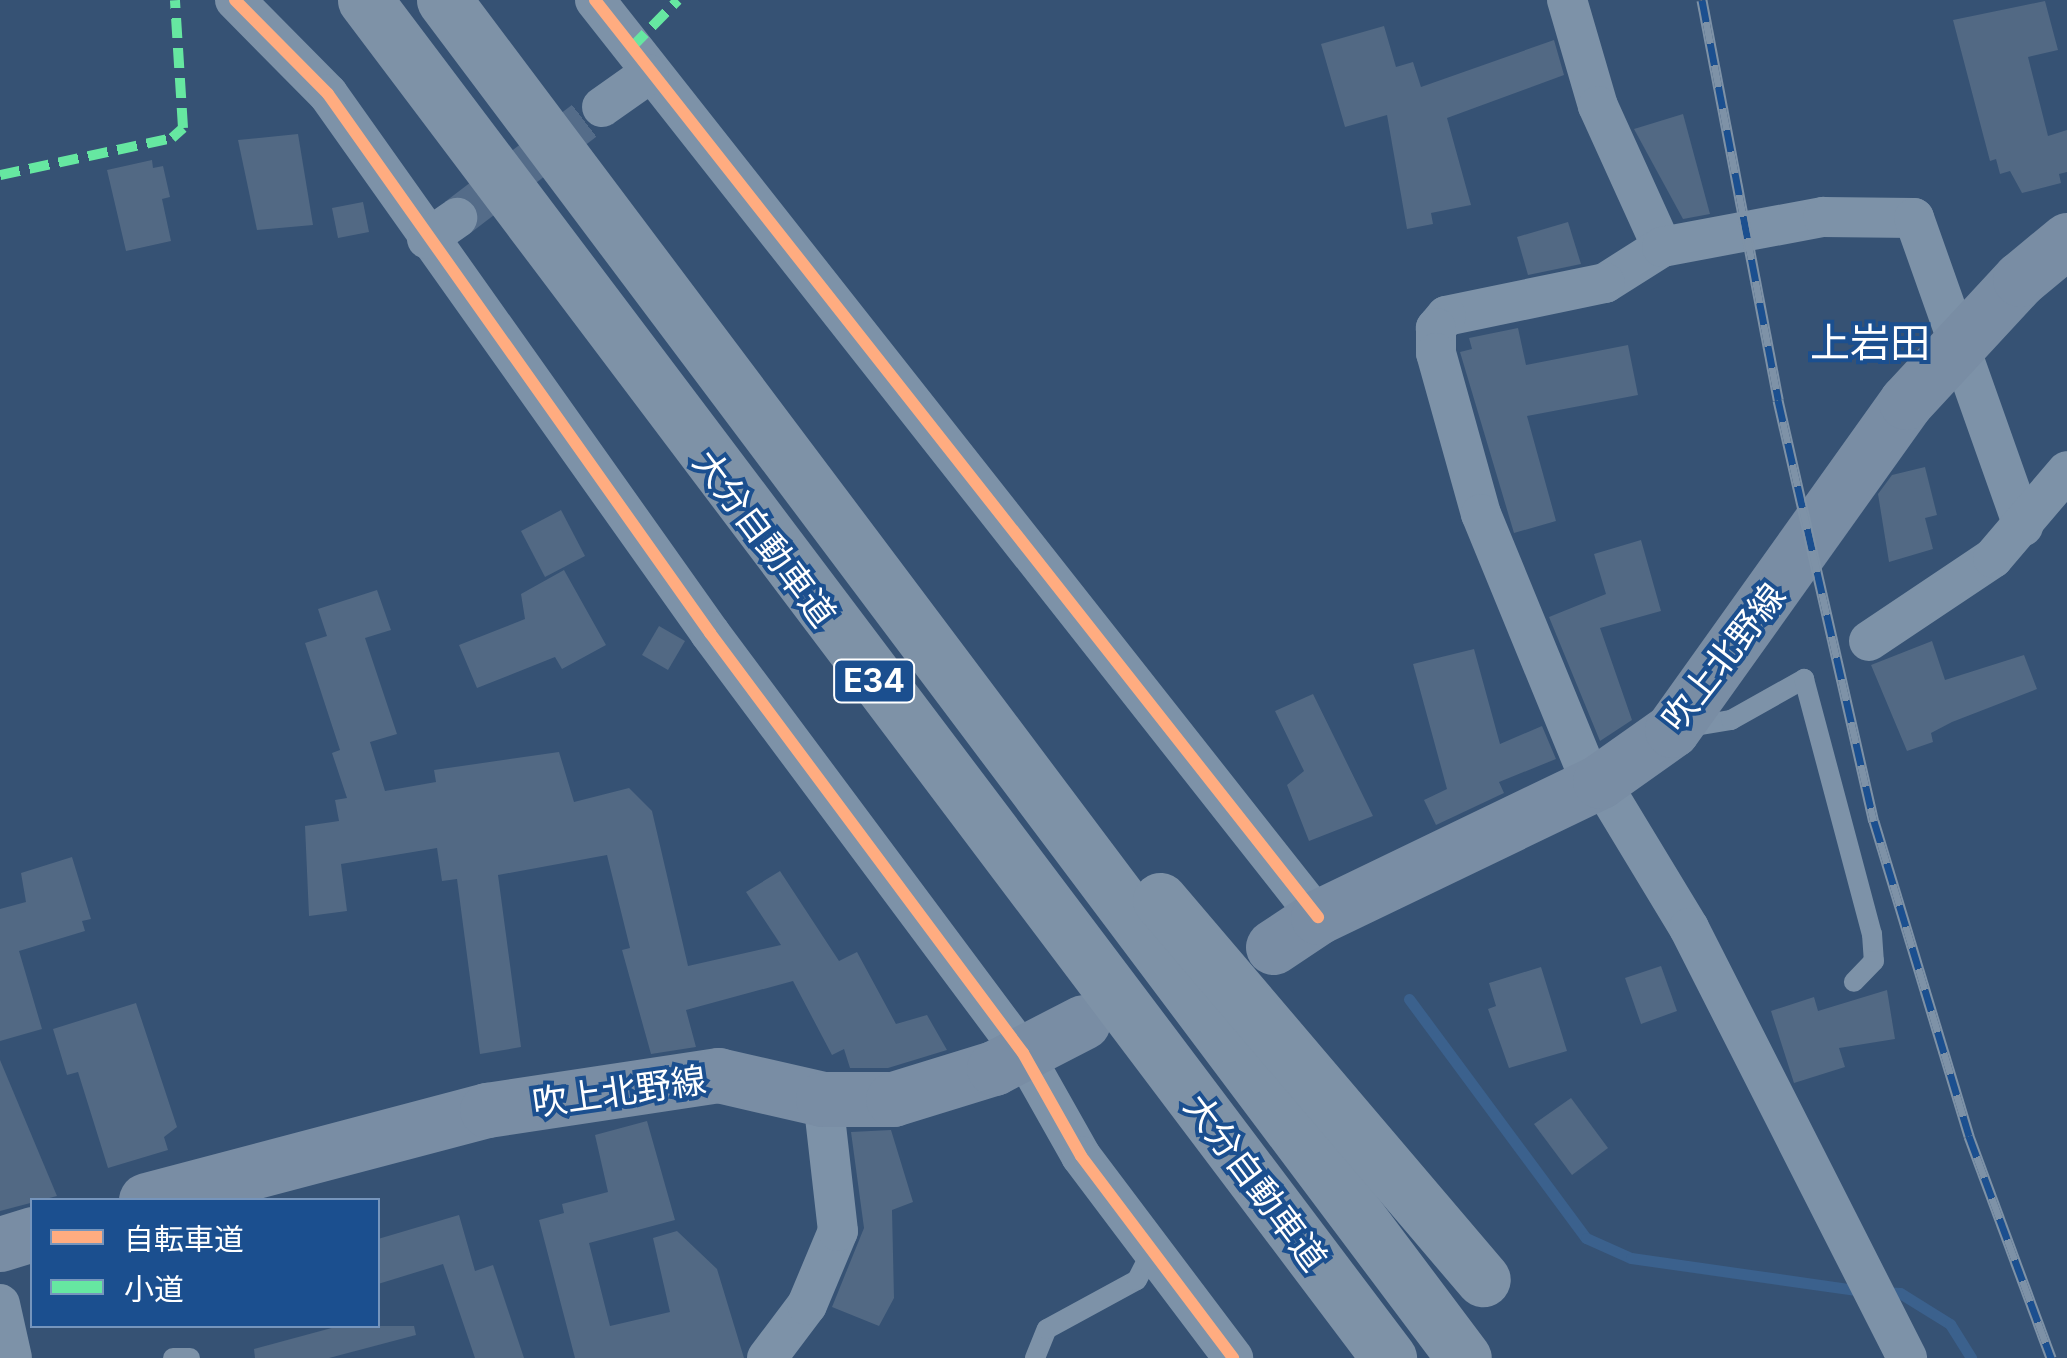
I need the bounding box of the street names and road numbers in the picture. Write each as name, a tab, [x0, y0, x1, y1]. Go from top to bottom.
street label: 大分自動車道	[685, 442, 845, 634]
street label: 吹上北野線	[1653, 575, 1793, 739]
road number: E34	[832, 654, 916, 708]
street label: 吹上北野線	[529, 1058, 709, 1124]
street label: 大分自動車道	[1176, 1086, 1336, 1278]

